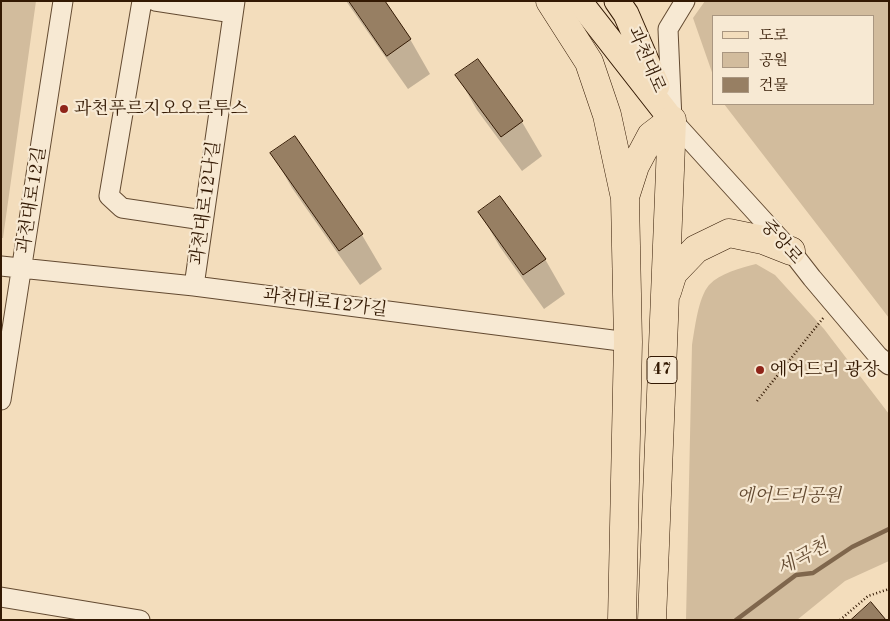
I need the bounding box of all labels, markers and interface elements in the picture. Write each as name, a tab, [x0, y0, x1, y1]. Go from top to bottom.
legend	[712, 15, 875, 105]
street label: 과천대로	[622, 24, 670, 96]
text: 도로	[759, 29, 788, 44]
text: 공원	[759, 54, 788, 69]
text: 건물	[759, 79, 788, 94]
place label: 과천푸르지오오르투스	[74, 98, 248, 120]
marker: 과천푸르지오오르투스	[58, 103, 70, 115]
street label: 과천대로12나길	[187, 140, 225, 266]
street label: 과천대로12길	[13, 145, 51, 255]
street label: 중앙로	[756, 215, 806, 269]
street label: 과천대로12가길	[262, 285, 388, 321]
road number: 47	[647, 356, 677, 384]
place label: 에어드리 광장	[770, 359, 879, 381]
marker: 에어드리 광장	[754, 364, 766, 376]
park label: 에어드리공원	[737, 485, 841, 507]
water label: 세곡천	[773, 535, 833, 581]

